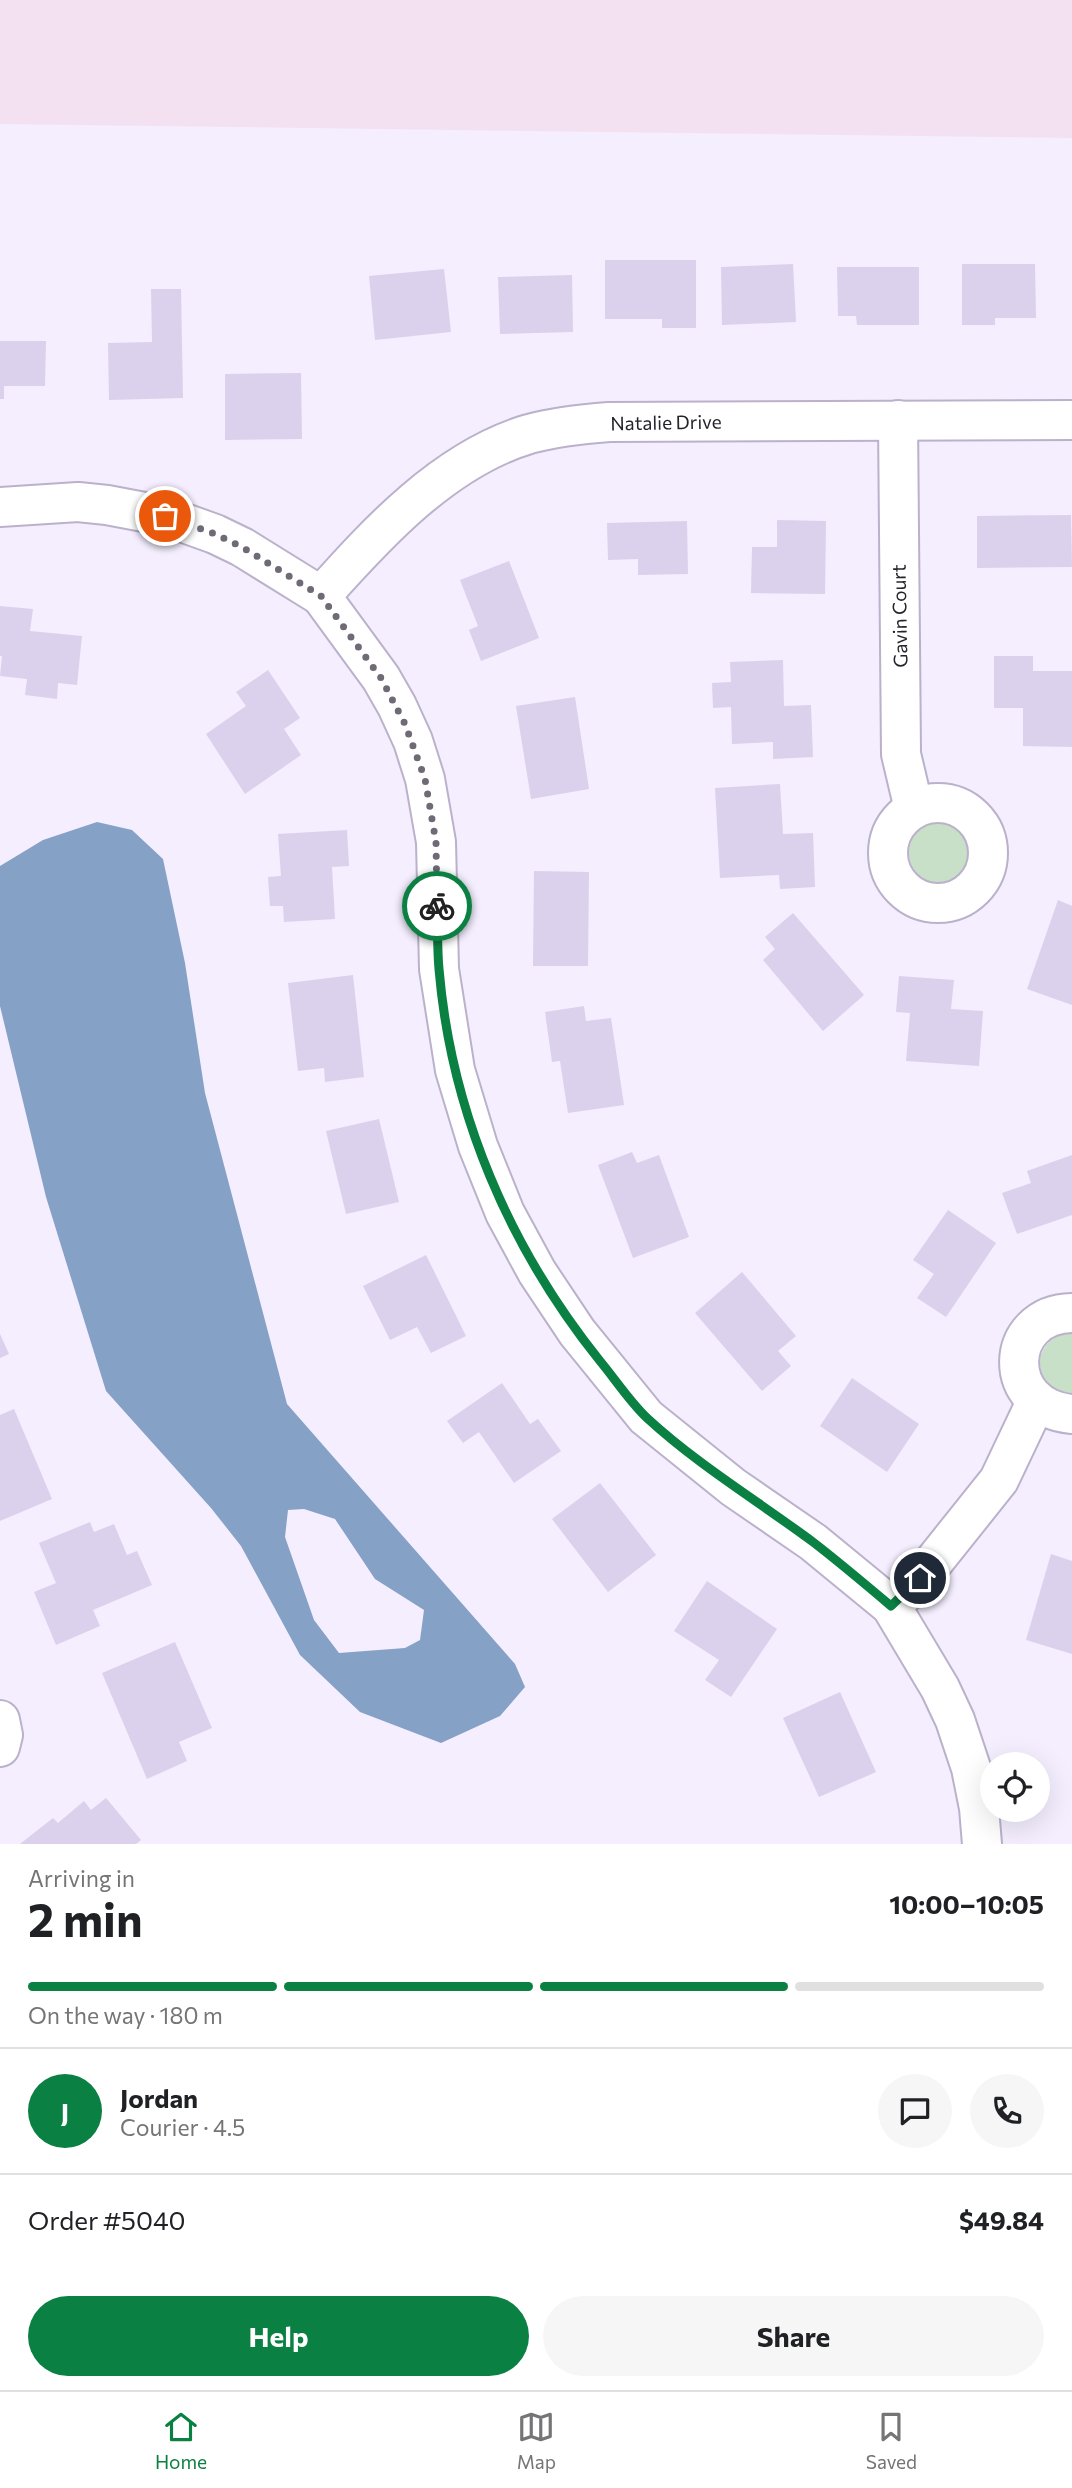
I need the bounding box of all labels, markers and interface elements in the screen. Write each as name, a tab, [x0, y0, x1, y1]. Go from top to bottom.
street label: Natalie Drive	[610, 410, 722, 434]
pin	[135, 486, 195, 546]
icon: bag	[146, 497, 184, 535]
street label: Gavin Court	[887, 564, 911, 668]
courier	[402, 871, 472, 941]
icon: bike	[418, 887, 456, 925]
pin	[890, 1548, 950, 1608]
icon: home	[901, 1559, 939, 1597]
map controls	[980, 1752, 1050, 1822]
button: locate	[980, 1752, 1050, 1822]
text: Arriving in	[28, 1864, 135, 1892]
text: 10:00–10:05	[889, 1888, 1044, 1919]
text: 2 min	[28, 1890, 143, 1946]
text: On the way · 180 m	[28, 2001, 223, 2029]
button: chat	[878, 2074, 952, 2148]
button: phone	[970, 2074, 1044, 2148]
text: Jordan	[120, 2082, 198, 2113]
text: J	[61, 2096, 69, 2127]
text: Courier · 4.5	[120, 2113, 245, 2141]
text: Order #5040	[28, 2204, 186, 2235]
text: $49.84	[959, 2204, 1044, 2235]
button: Help	[28, 2296, 529, 2376]
button: Share	[543, 2296, 1044, 2376]
tab: Home	[155, 2408, 207, 2473]
tab: Map	[517, 2408, 556, 2473]
tab: Saved	[866, 2408, 917, 2473]

